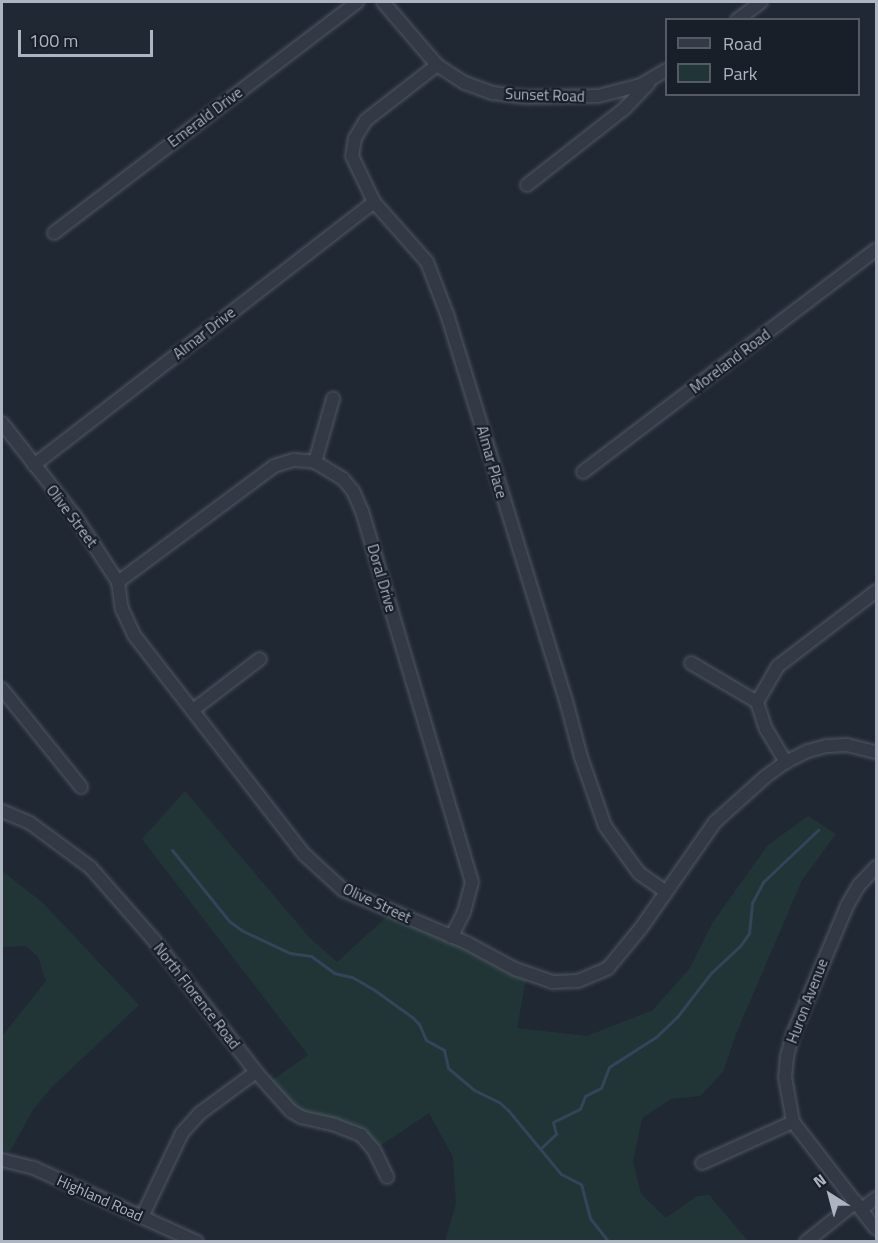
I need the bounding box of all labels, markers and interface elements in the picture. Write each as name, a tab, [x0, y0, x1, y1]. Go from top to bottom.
scale bar	[21, 18, 156, 56]
legend	[665, 18, 860, 96]
text: 100 m	[29, 27, 78, 54]
text: Road	[723, 30, 762, 57]
text: Park	[723, 60, 757, 87]
street label: Emerald Drive	[164, 83, 246, 151]
street label: Sunset Road	[505, 85, 585, 105]
street label: Almar Drive	[169, 303, 239, 363]
street label: Moreland Road	[686, 325, 774, 397]
street label: Almar Place	[473, 424, 511, 500]
street label: Olive Street	[43, 481, 101, 551]
street label: Doral Drive	[364, 542, 400, 614]
street label: Olive Street	[340, 879, 414, 927]
street label: North Florence Road	[150, 939, 244, 1053]
street label: Huron Avenue	[783, 956, 831, 1046]
north arrow	[800, 1165, 860, 1225]
text: N	[808, 1167, 831, 1193]
street label: Highland Road	[54, 1171, 146, 1225]

